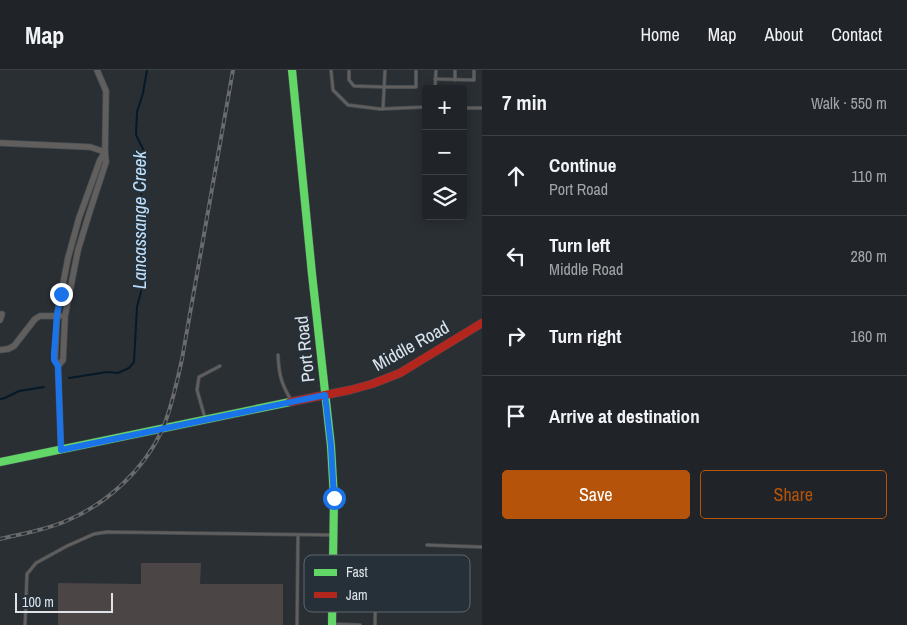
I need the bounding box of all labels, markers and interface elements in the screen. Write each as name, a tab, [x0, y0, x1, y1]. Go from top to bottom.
text: Map	[25, 19, 64, 51]
text: Home	[640, 22, 680, 47]
text: Map	[708, 22, 737, 47]
text: About	[765, 22, 803, 47]
text: Contact	[831, 22, 882, 47]
map controls	[422, 85, 467, 220]
button: +	[422, 85, 467, 130]
text: 7 min	[502, 88, 547, 117]
text: Walk · 550 m	[811, 92, 887, 114]
button: −	[422, 130, 467, 175]
water label: Lancassange Creek	[126, 150, 152, 289]
text: Continue	[549, 152, 617, 178]
icon: ahead	[502, 162, 530, 190]
text: 110 m	[851, 165, 887, 187]
button: layers	[422, 175, 467, 220]
text: Port Road	[549, 178, 608, 200]
text: Turn left	[549, 232, 610, 258]
icon: left	[502, 242, 530, 270]
text: 280 m	[851, 245, 887, 267]
text: Middle Road	[549, 258, 623, 280]
route end	[50, 283, 73, 306]
street label: Middle Road	[368, 314, 453, 377]
street label: Port Road	[289, 315, 320, 383]
icon: right	[502, 322, 530, 350]
text: Turn right	[549, 323, 621, 349]
text: 160 m	[851, 325, 887, 347]
icon: arrive	[502, 402, 530, 430]
text: Arrive at destination	[549, 403, 700, 429]
button: Save	[502, 470, 690, 519]
button: Share	[700, 470, 887, 519]
route start	[323, 487, 346, 510]
legend	[304, 555, 470, 612]
text: Fast	[346, 563, 368, 581]
text: Jam	[346, 586, 368, 604]
scale bar	[15, 590, 112, 613]
text: 100 m	[22, 593, 54, 611]

